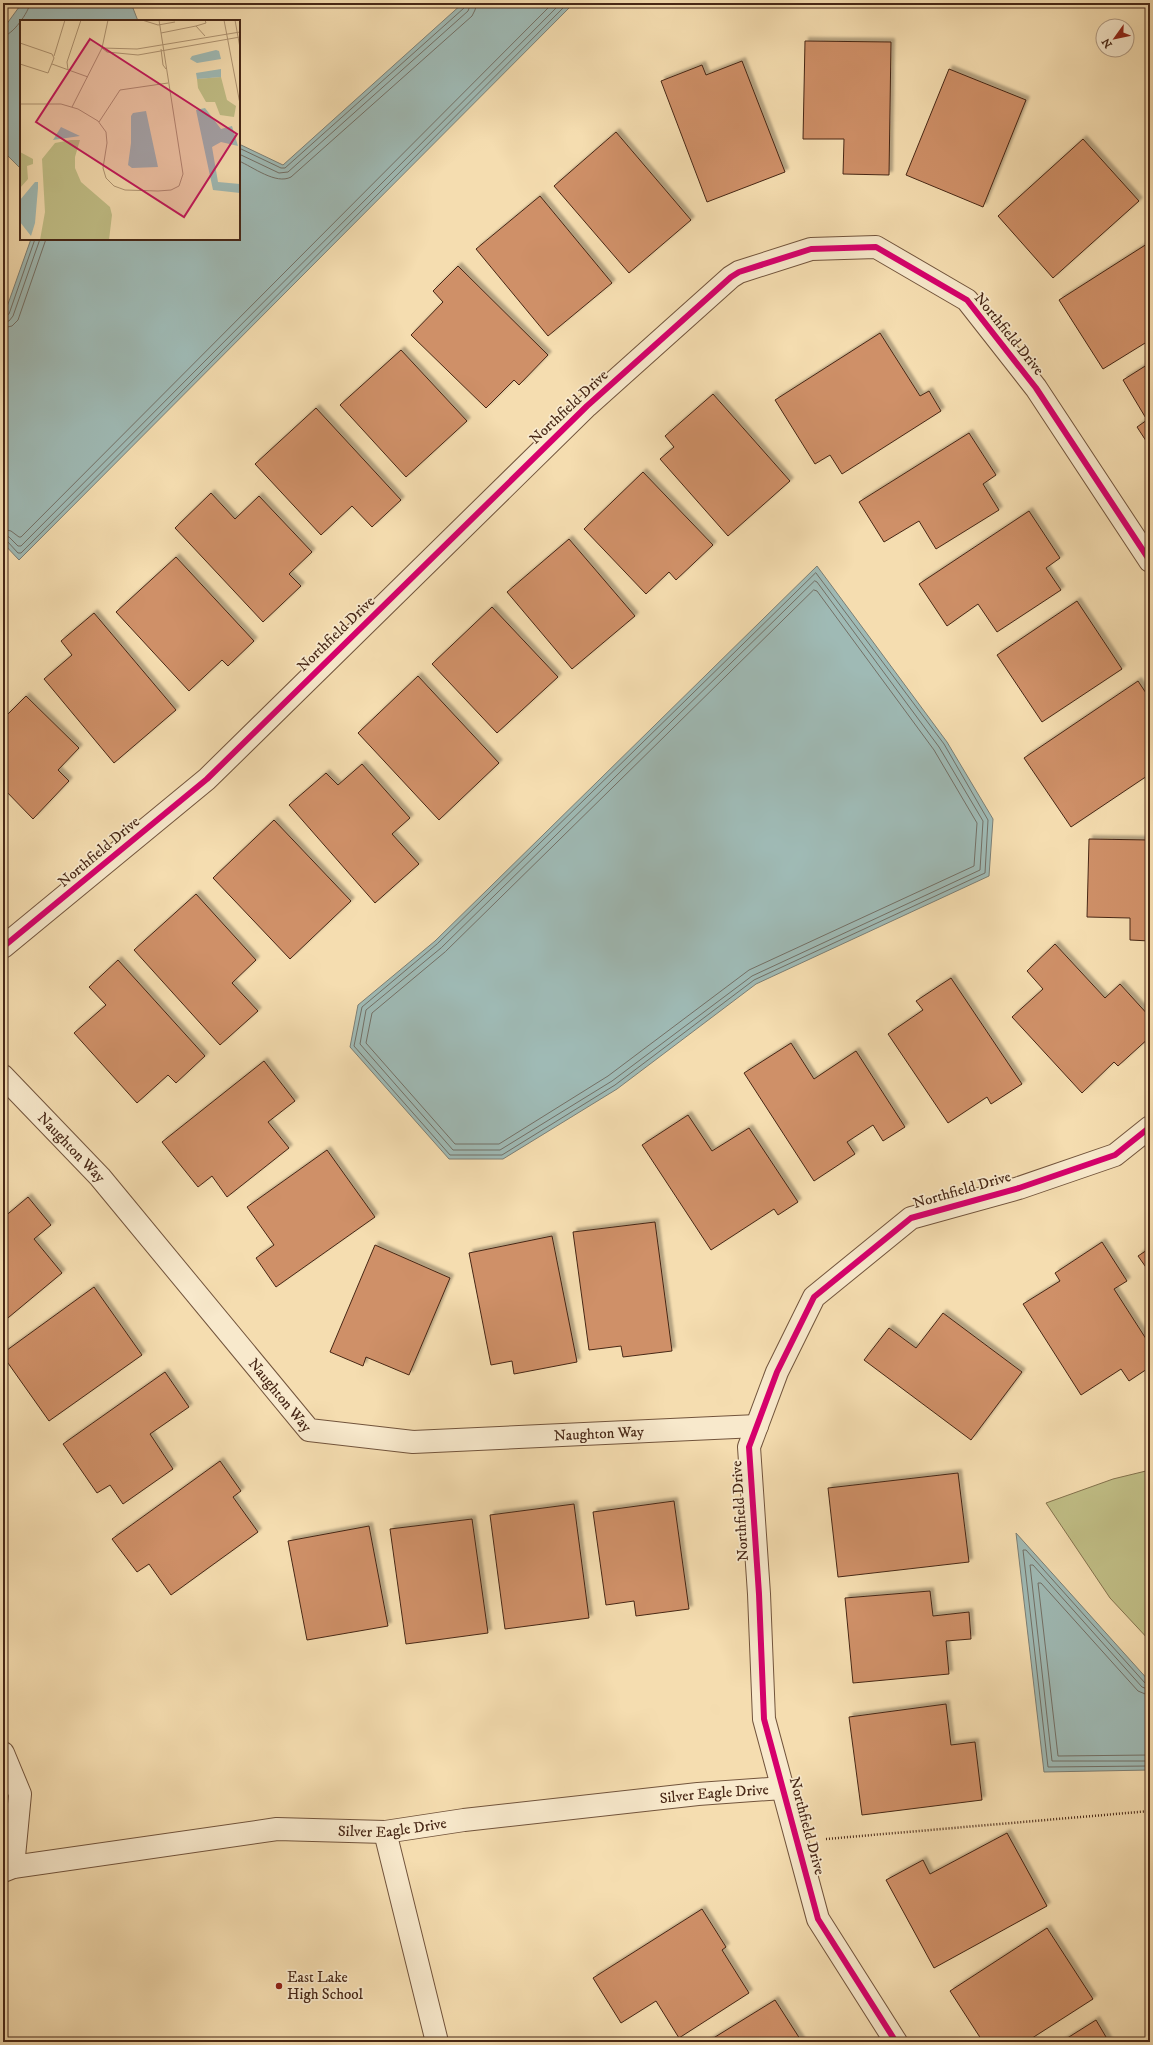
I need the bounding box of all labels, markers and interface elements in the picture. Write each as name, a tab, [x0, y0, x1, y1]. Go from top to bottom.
north arrow	[1095, 18, 1135, 58]
inset map	[20, 20, 240, 240]
text: N	[1099, 35, 1116, 51]
street label: Northfield Drive	[970, 289, 1048, 379]
street label: Northfield Drive	[526, 366, 612, 448]
street label: Northfield Drive	[293, 592, 379, 676]
street label: Northfield Drive	[54, 812, 144, 892]
street label: Naughton Way	[33, 1108, 110, 1187]
street label: Northfield Drive	[911, 1167, 1013, 1213]
street label: Naughton Way	[244, 1354, 317, 1437]
street label: Naughton Way	[553, 1422, 645, 1445]
street label: Northfield Drive	[727, 1460, 753, 1562]
street label: Northfield Drive	[785, 1775, 829, 1877]
street label: Silver Eagle Drive	[659, 1780, 769, 1808]
street label: Silver Eagle Drive	[338, 1813, 448, 1842]
place label: East Lake High School	[287, 1968, 364, 2004]
marker: East Lake High School	[274, 1981, 284, 1991]

